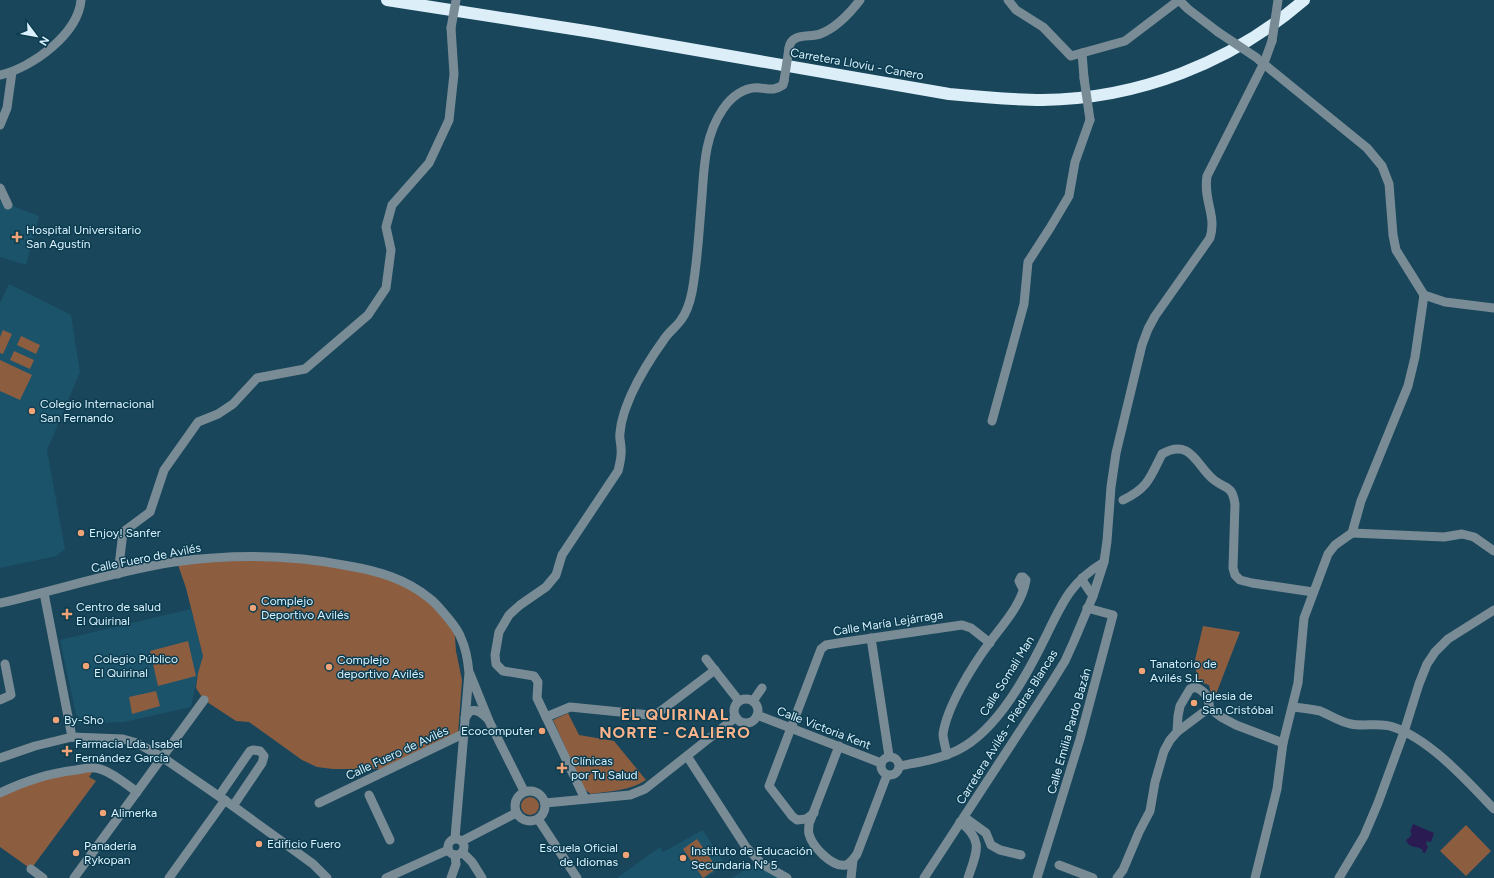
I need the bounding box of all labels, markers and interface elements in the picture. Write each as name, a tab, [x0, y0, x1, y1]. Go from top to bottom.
north arrow	[16, 16, 56, 56]
text: N	[36, 34, 52, 48]
street label: Carretera Lloviu - Canero	[789, 45, 925, 83]
place label: Hospital Universitario San Agustín	[26, 223, 141, 251]
marker: Hospital Universitario San Agustín	[11, 231, 23, 243]
place label: Colegio Internacional San Fernando	[40, 397, 154, 425]
marker: Colegio Internacional San Fernando	[27, 406, 37, 416]
place label: Enjoy! Sanfer	[89, 526, 161, 540]
marker: Enjoy! Sanfer	[76, 528, 86, 538]
street label: Calle Fuero de Avilés	[90, 540, 202, 576]
place label: Complejo Deportivo Avilés	[261, 594, 349, 622]
place label: Centro de salud El Quirinal	[76, 600, 161, 628]
marker: Complejo Deportivo Avilés	[248, 603, 258, 613]
street label: Calle María Lejárraga	[832, 607, 944, 639]
marker: Centro de salud El Quirinal	[61, 608, 73, 620]
street label: Calle Somali Man	[977, 633, 1037, 719]
street label: Carretera Avilés - Piedras Blancas	[954, 647, 1061, 807]
place label: Colegio Público El Quirinal	[94, 652, 178, 680]
place label: Complejo deportivo Avilés	[337, 653, 424, 681]
place label: Tanatorio de Avilés S.L.	[1150, 657, 1217, 685]
marker: Colegio Público El Quirinal	[81, 661, 91, 671]
marker: Complejo deportivo Avilés	[324, 662, 334, 672]
street label: Calle Emilia Pardo Bazán	[1044, 666, 1094, 796]
marker: Tanatorio de Avilés S.L.	[1137, 666, 1147, 676]
place label: Iglesia de San Cristóbal	[1202, 689, 1274, 717]
marker: Iglesia de San Cristóbal	[1189, 698, 1199, 708]
street label: Calle Victoria Kent	[775, 704, 873, 753]
district label: EL QUIRINAL NORTE - CALIERO	[599, 705, 751, 742]
place label: By-Sho	[64, 713, 104, 727]
marker: By-Sho	[51, 715, 61, 725]
street label: Calle Fuero de Avilés	[343, 723, 451, 783]
place label: Ecocomputer	[461, 724, 534, 738]
marker: Ecocomputer	[537, 726, 547, 736]
place label: Farmacia Lda. Isabel Fernández García	[75, 737, 182, 765]
marker: Farmacia Lda. Isabel Fernández García	[62, 746, 72, 756]
place label: Clínicas por Tu Salud	[571, 754, 638, 782]
marker: Clínicas por Tu Salud	[556, 762, 568, 774]
place label: Alimerka	[111, 806, 157, 820]
marker: Alimerka	[98, 808, 108, 818]
place label: Edificio Fuero	[267, 837, 341, 851]
place label: Panadería Rykopan	[84, 839, 136, 867]
marker: Edificio Fuero	[254, 839, 264, 849]
place label: Escuela Oficial de Idiomas	[539, 841, 618, 869]
place label: Instituto de Educación Secundaria Nº 5	[691, 844, 813, 872]
marker: Panadería Rykopan	[71, 848, 81, 858]
marker: Escuela Oficial de Idiomas	[621, 850, 631, 860]
marker: Instituto de Educación Secundaria Nº 5	[678, 853, 688, 863]

